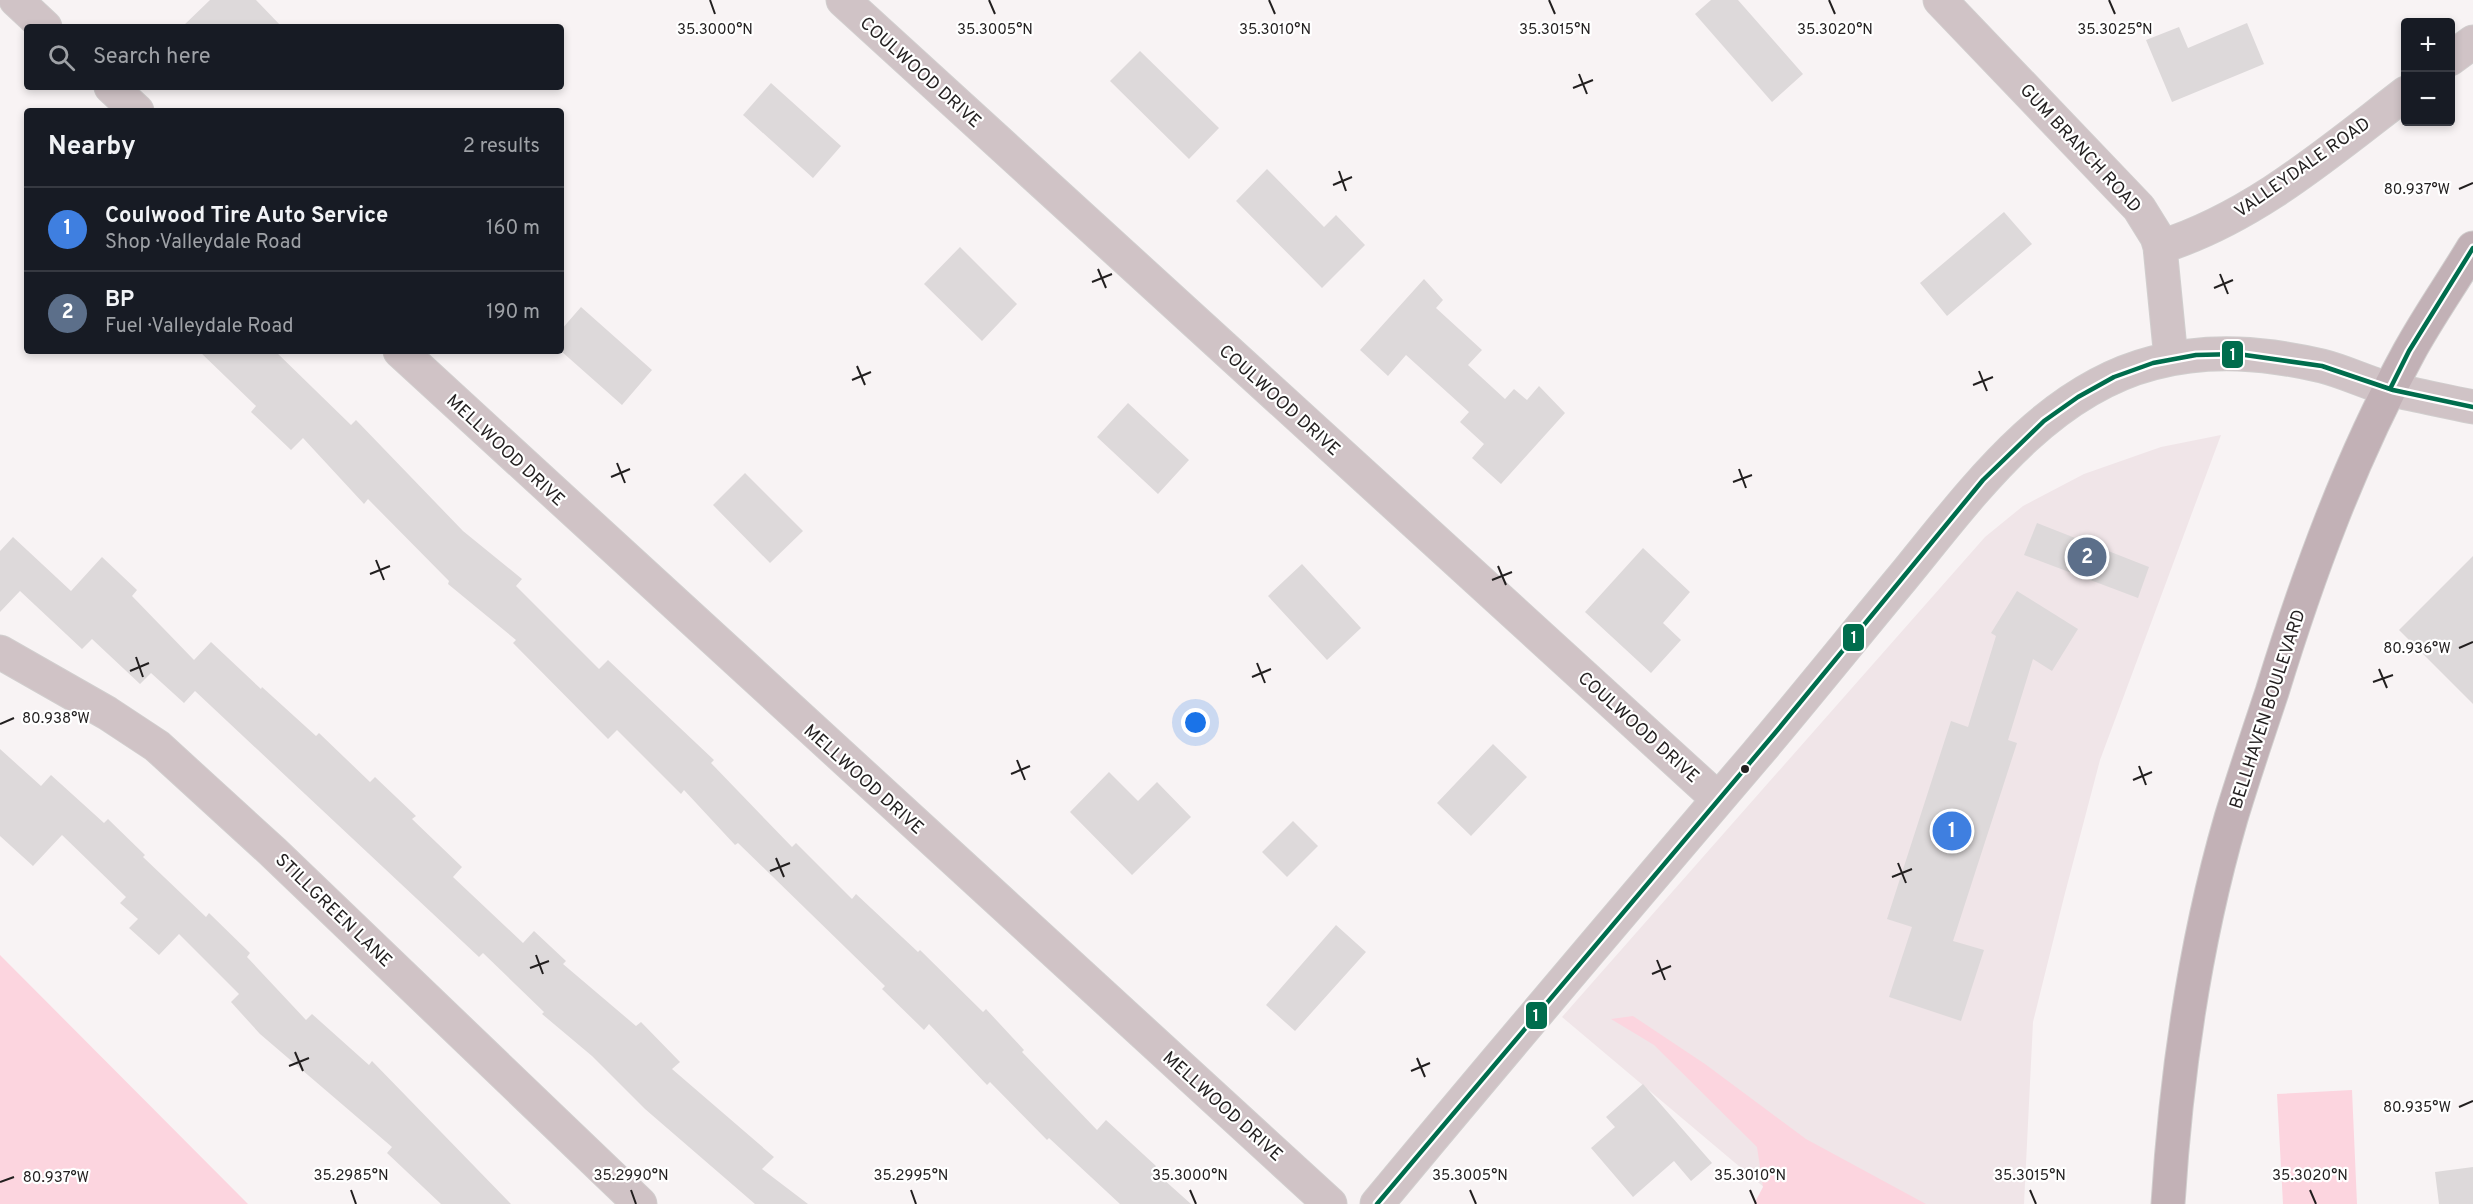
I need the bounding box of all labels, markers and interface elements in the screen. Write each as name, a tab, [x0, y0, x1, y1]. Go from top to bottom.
street label: COULWOOD DRIVE	[854, 12, 986, 134]
map controls	[2401, 18, 2455, 126]
button: +	[2401, 18, 2455, 72]
text: 35.3000°N	[677, 21, 753, 40]
text: 35.3005°N	[957, 21, 1033, 40]
text: 35.3010°N	[1239, 21, 1311, 40]
text: 35.3015°N	[1519, 21, 1591, 40]
text: 35.3020°N	[1797, 21, 1873, 40]
text: 35.3025°N	[2077, 21, 2153, 40]
search box	[24, 24, 564, 90]
icon: search	[45, 41, 78, 74]
text: Search here	[93, 44, 211, 71]
button: −	[2401, 72, 2455, 126]
street label: GUM BRANCH ROAD	[2014, 80, 2146, 218]
street label: VALLEYDALE ROAD	[2230, 113, 2375, 224]
text: Nearby	[48, 131, 136, 164]
text: 2 results	[463, 134, 540, 160]
text: 80.937°W	[2384, 181, 2450, 200]
text: Coulwood Tire Auto Service	[105, 203, 388, 230]
text: 1	[64, 216, 72, 242]
text: 160 m	[486, 216, 540, 242]
text: Shop · Valleydale Road	[105, 230, 302, 256]
text: BP	[105, 287, 134, 314]
text: 2	[61, 300, 74, 326]
text: 190 m	[486, 300, 540, 326]
text: Fuel · Valleydale Road	[105, 314, 294, 340]
street label: COULWOOD DRIVE	[1213, 340, 1345, 462]
line badge: 1	[2221, 340, 2244, 369]
text: 1	[2230, 346, 2236, 366]
street label: MELLWOOD DRIVE	[441, 390, 569, 512]
pin: 2	[2068, 534, 2106, 580]
street label: BELLHAVEN BOULEVARD	[2225, 607, 2312, 812]
line badge: 1	[1842, 623, 1865, 652]
text: 1	[1851, 629, 1857, 649]
text: 80.936°W	[2383, 640, 2451, 659]
street label: COULWOOD DRIVE	[1572, 667, 1704, 789]
your location	[1181, 708, 1210, 737]
text: 80.938°W	[22, 710, 90, 729]
street label: MELLWOOD DRIVE	[798, 720, 928, 840]
unlabelled marker	[1739, 763, 1751, 775]
pin: 1	[1932, 808, 1972, 854]
street label: STILLGREEN LANE	[270, 849, 396, 973]
line badge: 1	[1525, 1001, 1548, 1030]
text: 1	[1533, 1007, 1539, 1027]
street label: MELLWOOD DRIVE	[1157, 1047, 1287, 1167]
text: 80.935°W	[2383, 1099, 2451, 1118]
text: 35.2985°N	[313, 1167, 389, 1186]
text: 35.2990°N	[593, 1167, 669, 1186]
text: 35.2995°N	[874, 1167, 948, 1186]
text: 35.3000°N	[1152, 1167, 1228, 1186]
text: 35.3005°N	[1432, 1167, 1508, 1186]
text: 35.3010°N	[1714, 1167, 1786, 1186]
text: 35.3015°N	[1994, 1167, 2066, 1186]
text: 35.3020°N	[2272, 1167, 2348, 1186]
text: 80.937°W	[23, 1169, 89, 1188]

